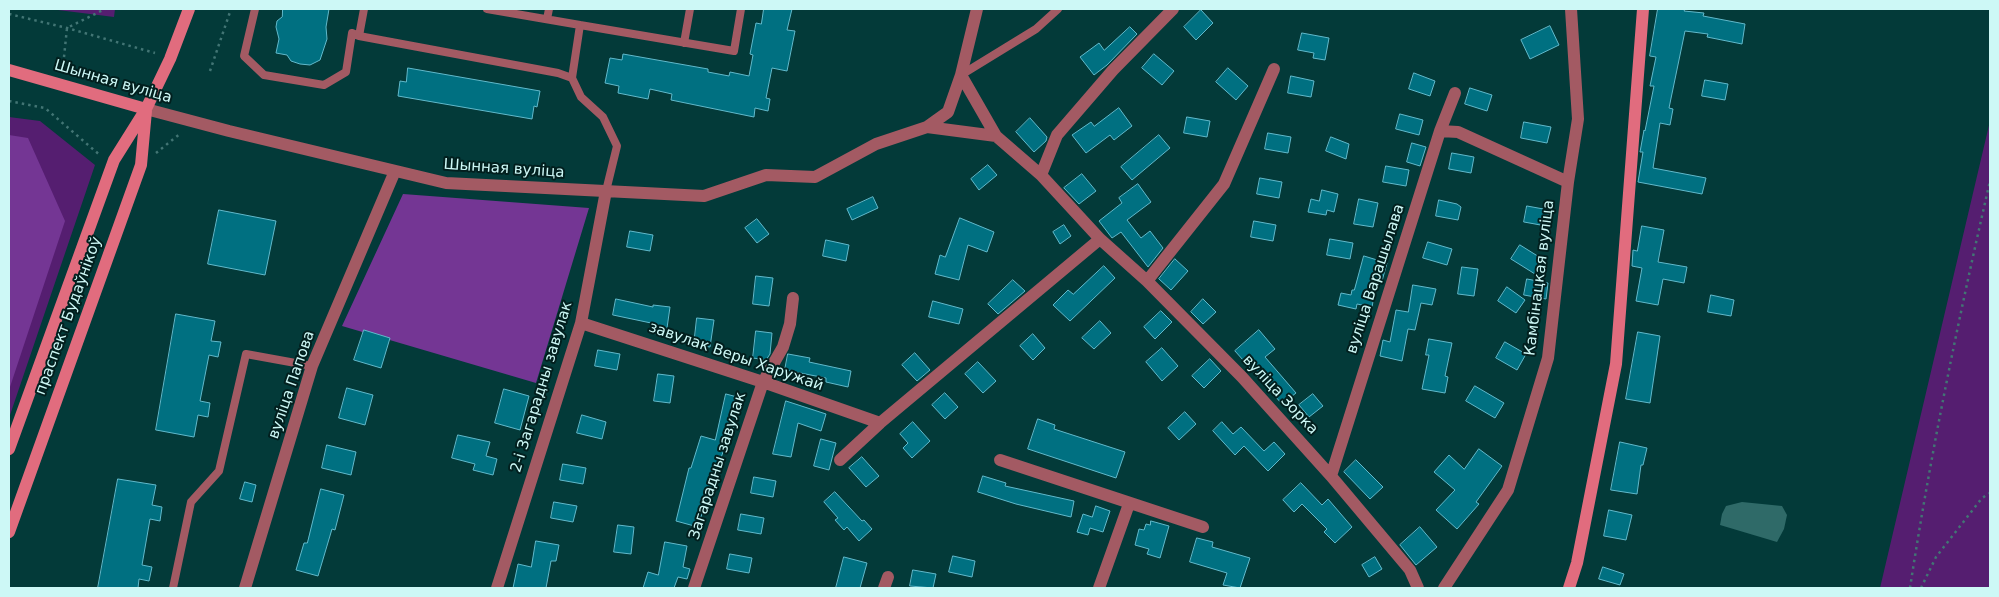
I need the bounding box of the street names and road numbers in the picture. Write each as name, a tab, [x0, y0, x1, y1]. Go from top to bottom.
street label: Шынная вуліца	[52, 57, 174, 107]
street label: Шынная вуліца	[443, 156, 565, 182]
street label: Камбінацкая вуліца	[1522, 199, 1558, 357]
street label: вуліца Варашылава	[1343, 202, 1409, 356]
street label: праспект Будаўнікоў	[32, 234, 106, 398]
street label: 2-і Загарадны завулак	[507, 299, 577, 475]
street label: завулак Веры Харужай	[646, 319, 826, 395]
street label: вуліца Папова	[265, 329, 319, 441]
street label: вуліца Зорка	[1239, 351, 1321, 439]
street label: Загарадны завулак	[686, 390, 750, 542]

